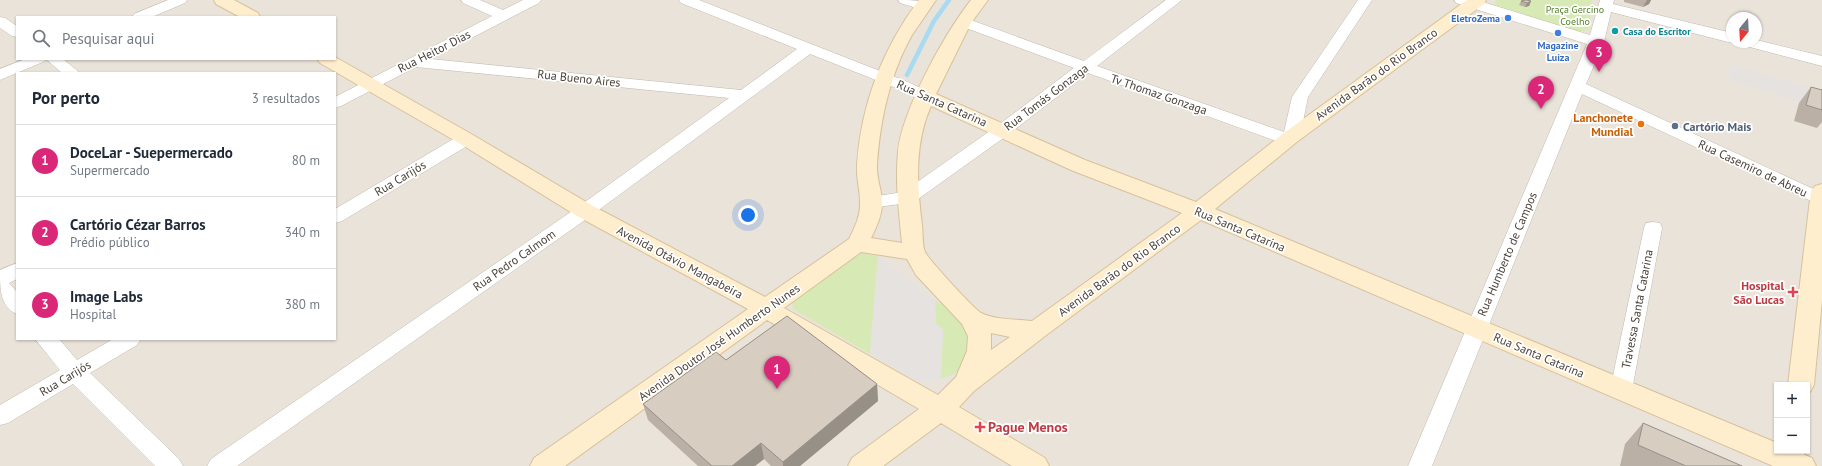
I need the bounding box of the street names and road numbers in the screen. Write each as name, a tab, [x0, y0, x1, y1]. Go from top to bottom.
street label: Avenida Barão do Rio Branco	[1312, 25, 1440, 123]
street label: Rua Heitor Dias	[395, 26, 473, 76]
street label: Rua Tomás Gonzaga	[1001, 60, 1091, 134]
street label: Rua Bueno Aires	[537, 66, 621, 90]
street label: Tv Thomaz Gonzaga	[1109, 70, 1209, 118]
street label: Rua Santa Catarina	[895, 76, 989, 130]
street label: Rua Casemiro de Abreu	[1696, 136, 1810, 200]
street label: Rua Carijós	[372, 157, 428, 199]
street label: Rua Humberto de Campos	[1474, 190, 1540, 318]
street label: Rua Santa Catarina	[1192, 203, 1288, 255]
street label: Avenida Barão do Rio Branco	[1055, 221, 1183, 319]
street label: Avenida Otávio Mangabeira	[614, 222, 746, 302]
street label: Rua Pedro Calmom	[470, 226, 558, 294]
street label: Travessa Santa Catarina	[1618, 248, 1656, 370]
street label: Avenida Doutor José Humberto Nunes	[635, 280, 803, 404]
street label: Rua Santa Catarina	[1491, 329, 1587, 381]
street label: Rua Carijós	[37, 357, 93, 399]

